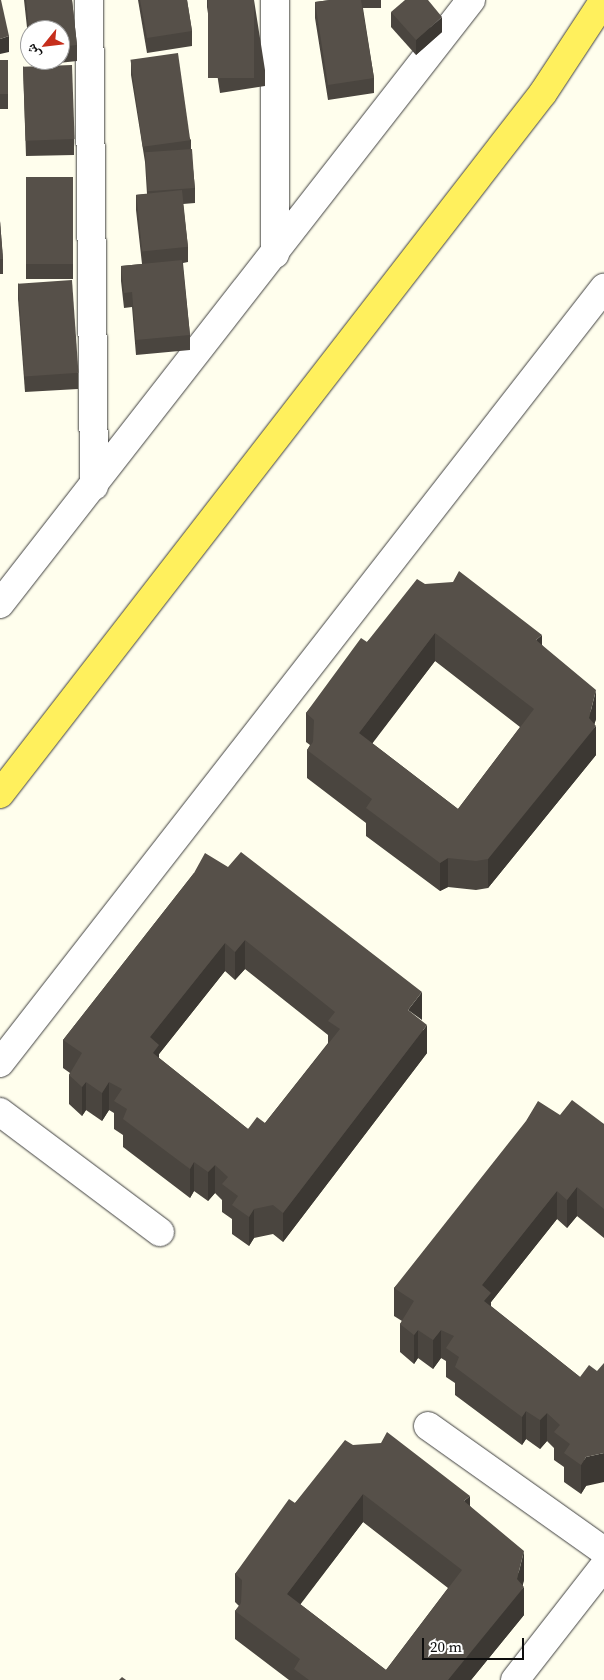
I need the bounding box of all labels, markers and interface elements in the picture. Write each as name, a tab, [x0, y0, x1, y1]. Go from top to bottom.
north arrow	[20, 20, 70, 70]
text: ش	[20, 40, 45, 63]
scale bar	[424, 1628, 526, 1660]
text: 20 m	[430, 1636, 462, 1657]

